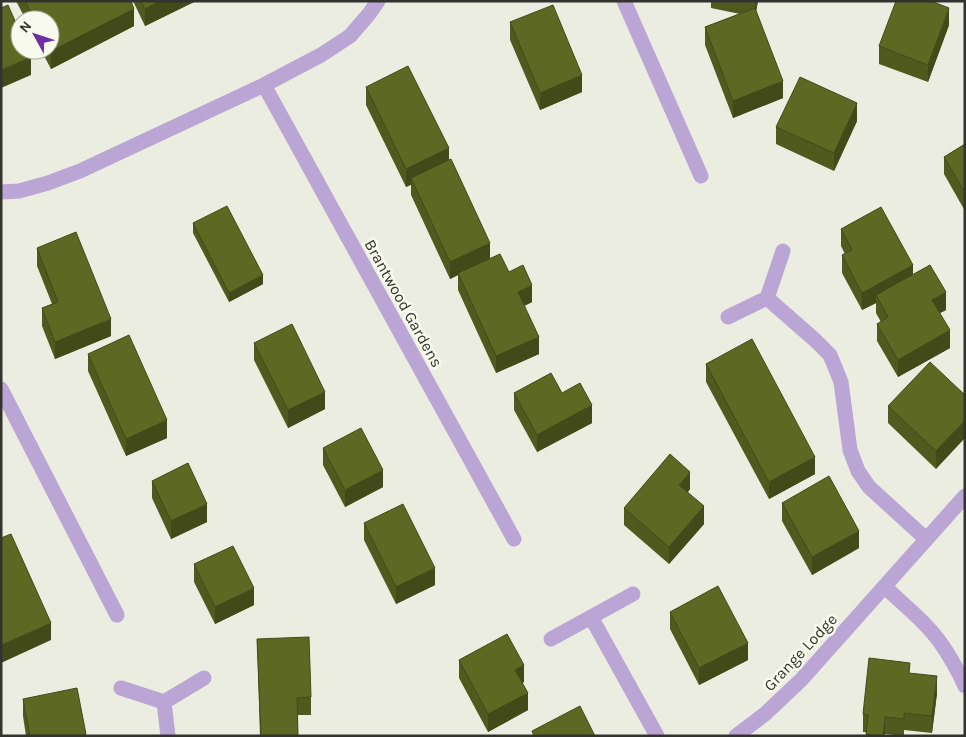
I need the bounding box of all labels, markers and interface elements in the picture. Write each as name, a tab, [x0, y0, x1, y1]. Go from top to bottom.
north arrow	[10, 10, 60, 60]
text: N	[16, 18, 35, 36]
street label: Brantwood Gardens	[361, 236, 447, 370]
street label: Grange Lodge	[760, 610, 841, 695]

